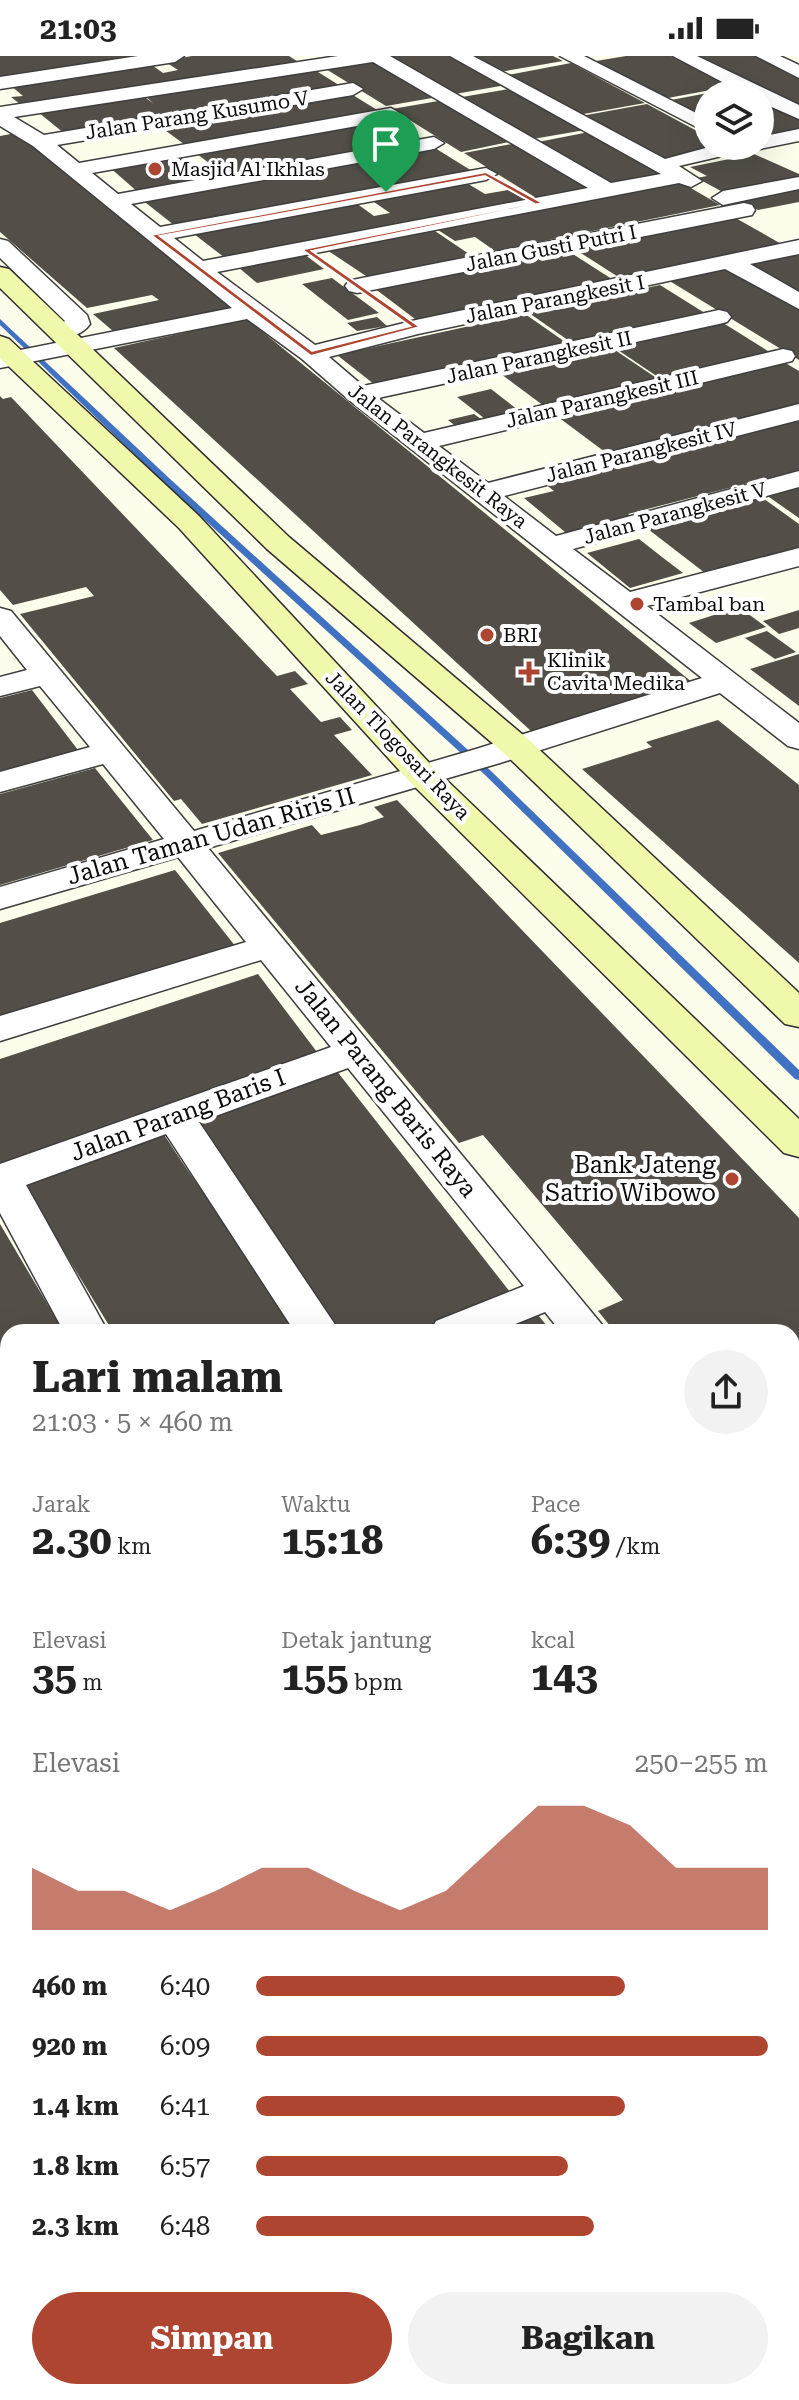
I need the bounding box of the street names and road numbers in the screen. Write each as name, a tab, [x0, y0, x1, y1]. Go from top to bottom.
street label: Jalan Parang Kusumo V	[84, 85, 310, 145]
street label: Jalan Gusti Putri I	[463, 220, 639, 276]
street label: Jalan Parangkesit I	[463, 270, 647, 328]
street label: Jalan Parangkesit II	[444, 326, 634, 388]
street label: Jalan Parangkesit III	[503, 365, 701, 433]
street label: Jalan Parangkesit Raya	[344, 379, 532, 533]
street label: Jalan Parangkesit IV	[543, 417, 739, 487]
street label: Jalan Parangkesit V	[581, 477, 769, 549]
street label: Jalan Tlogosari Raya	[321, 666, 475, 825]
street label: Jalan Taman Udan Riris II	[64, 781, 358, 891]
street label: Jalan Parang Baris Raya	[289, 973, 483, 1203]
street label: Jalan Parang Baris I	[67, 1063, 289, 1167]

